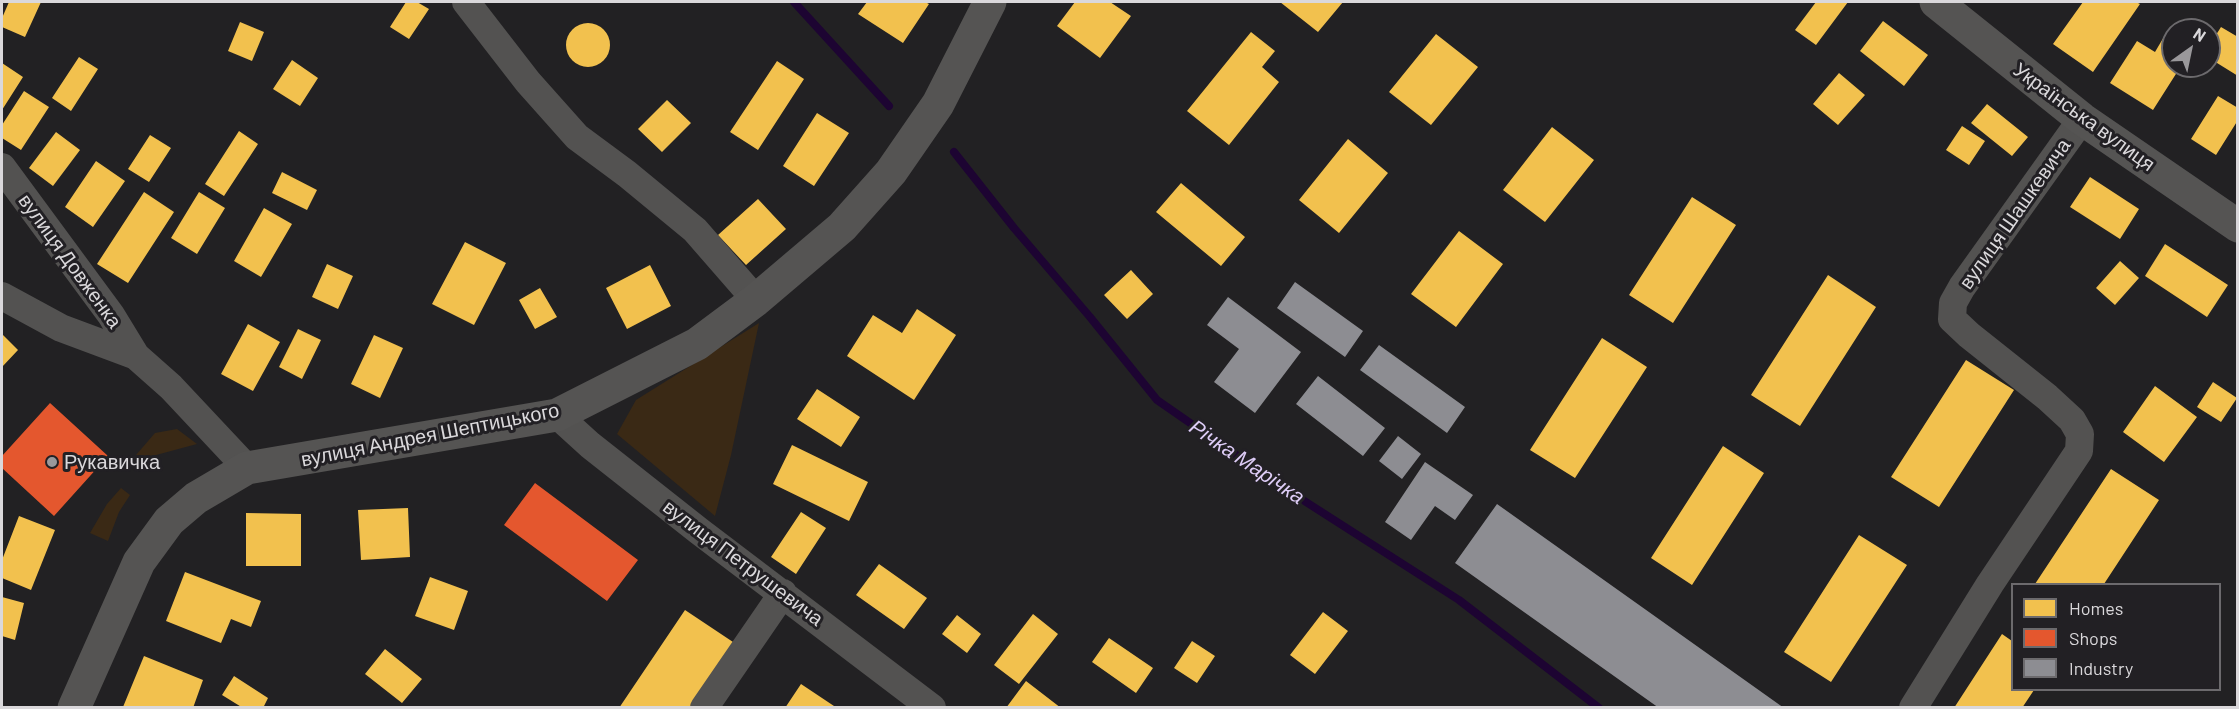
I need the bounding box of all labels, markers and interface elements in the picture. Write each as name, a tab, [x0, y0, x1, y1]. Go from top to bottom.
north arrow	[2161, 18, 2221, 78]
text: N	[2190, 23, 2210, 45]
street label: Українська вулиця	[2009, 58, 2159, 176]
street label: вулиця Шашкевича	[1954, 134, 2076, 294]
street label: вулиця Довженка	[13, 189, 127, 333]
street label: вулиця Андрея Шептицького	[299, 398, 561, 472]
water label: Річка Марічка	[1185, 414, 1309, 510]
place label: Рукавичка	[64, 450, 160, 474]
marker: Рукавичка	[45, 455, 59, 469]
street label: вулиця Петрушевича	[658, 495, 828, 631]
legend	[2011, 583, 2221, 691]
text: Homes	[2069, 597, 2123, 619]
text: Shops	[2069, 627, 2118, 649]
text: Industry	[2069, 657, 2133, 679]

